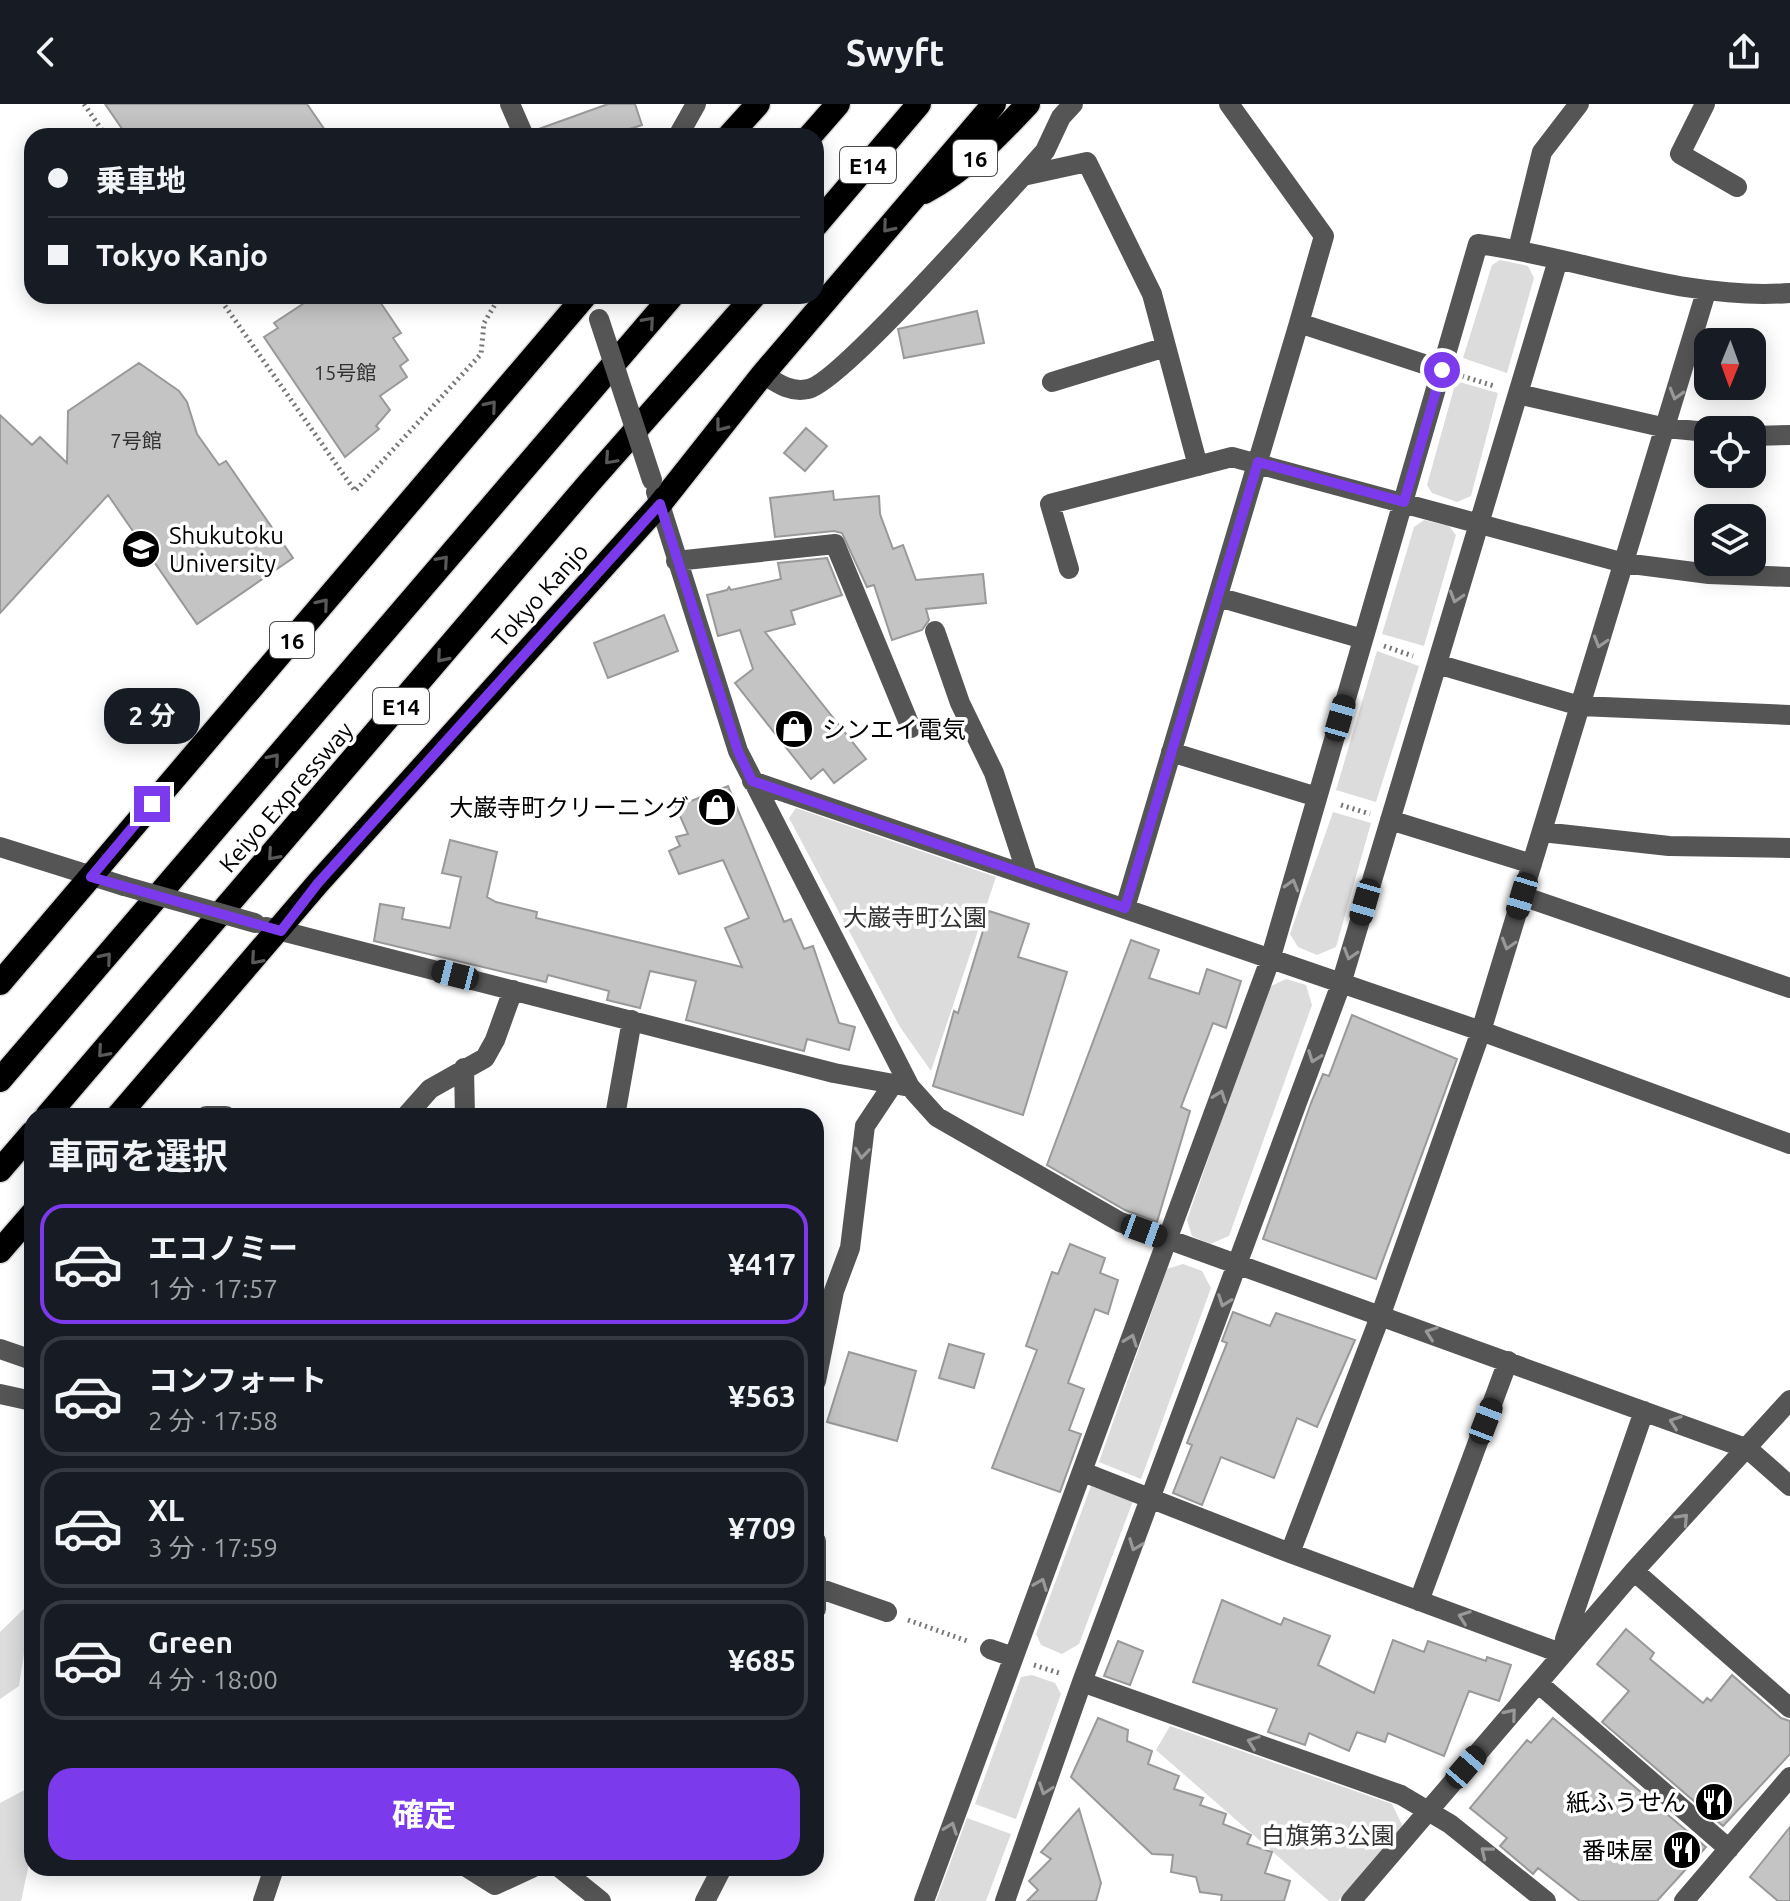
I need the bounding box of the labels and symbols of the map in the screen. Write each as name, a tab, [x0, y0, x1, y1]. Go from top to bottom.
road number: 16	[953, 140, 997, 176]
road number: E14	[840, 147, 896, 183]
one-way arrow	[883, 218, 898, 232]
one-way arrow	[639, 317, 654, 332]
north arrow	[1694, 328, 1766, 400]
route start	[1424, 352, 1460, 388]
house number: 15号館	[314, 361, 376, 384]
one-way arrow	[1669, 386, 1686, 400]
one-way arrow	[481, 401, 496, 415]
one-way arrow	[716, 417, 731, 431]
house number: 7号館	[110, 429, 162, 452]
one-way arrow	[605, 450, 620, 465]
place label: Shukutoku University	[169, 522, 284, 577]
school or university icon: Shukutoku University	[120, 528, 162, 570]
street label: Tokyo Kanjo	[486, 538, 594, 652]
one-way arrow	[433, 556, 447, 571]
one-way arrow	[1449, 590, 1465, 604]
one-way arrow	[313, 599, 328, 613]
road number: 16	[270, 622, 314, 658]
one-way arrow	[1593, 635, 1609, 648]
one-way arrow	[437, 648, 452, 663]
callout: 2 分	[104, 688, 200, 744]
road number: E14	[373, 688, 429, 724]
car	[1322, 692, 1358, 744]
shop icon: シンエイ電気	[773, 708, 815, 750]
street label: Keiyo Expressway	[214, 716, 359, 878]
place label: シンエイ電気	[822, 716, 966, 743]
one-way arrow	[264, 754, 279, 768]
route end	[134, 786, 170, 822]
shop icon: 大巌寺町クリーニング	[696, 786, 738, 828]
place label: 大巌寺町クリーニング	[449, 794, 689, 821]
one-way arrow	[268, 846, 283, 861]
car	[1504, 870, 1540, 922]
car	[1347, 876, 1383, 928]
one-way arrow	[1283, 878, 1299, 892]
park label: 大巌寺町公園	[843, 904, 987, 931]
one-way arrow	[1501, 937, 1517, 951]
one-way arrow	[1343, 946, 1359, 960]
one-way arrow	[251, 950, 265, 965]
one-way arrow	[96, 953, 111, 967]
car	[429, 958, 481, 992]
one-way arrow	[98, 1043, 113, 1058]
one-way arrow	[1307, 1049, 1324, 1063]
one-way arrow	[1210, 1090, 1227, 1104]
one-way arrow	[853, 1147, 870, 1160]
car	[1117, 1212, 1171, 1250]
one-way arrow	[1217, 1293, 1233, 1307]
one-way arrow	[1425, 1326, 1439, 1343]
one-way arrow	[1121, 1334, 1138, 1348]
car	[1466, 1394, 1506, 1448]
one-way arrow	[1669, 1416, 1683, 1432]
one-way arrow	[1673, 1514, 1688, 1528]
one-way arrow	[1128, 1537, 1145, 1551]
one-way arrow	[1031, 1578, 1048, 1592]
one-way arrow	[1458, 1610, 1472, 1627]
one-way arrow	[1501, 1709, 1516, 1724]
one-way arrow	[1247, 1736, 1261, 1752]
car	[1441, 1741, 1491, 1793]
one-way arrow	[1038, 1781, 1054, 1795]
restaurant icon: 紙ふうせん	[1693, 1781, 1735, 1823]
place label: 紙ふうせん	[1566, 1789, 1686, 1816]
one-way arrow	[941, 1822, 958, 1836]
park label: 白旗第3公園	[1261, 1822, 1395, 1849]
restaurant icon: 番味屋	[1661, 1829, 1703, 1871]
place label: 番味屋	[1582, 1837, 1654, 1864]
one-way arrow	[1480, 1848, 1495, 1862]

